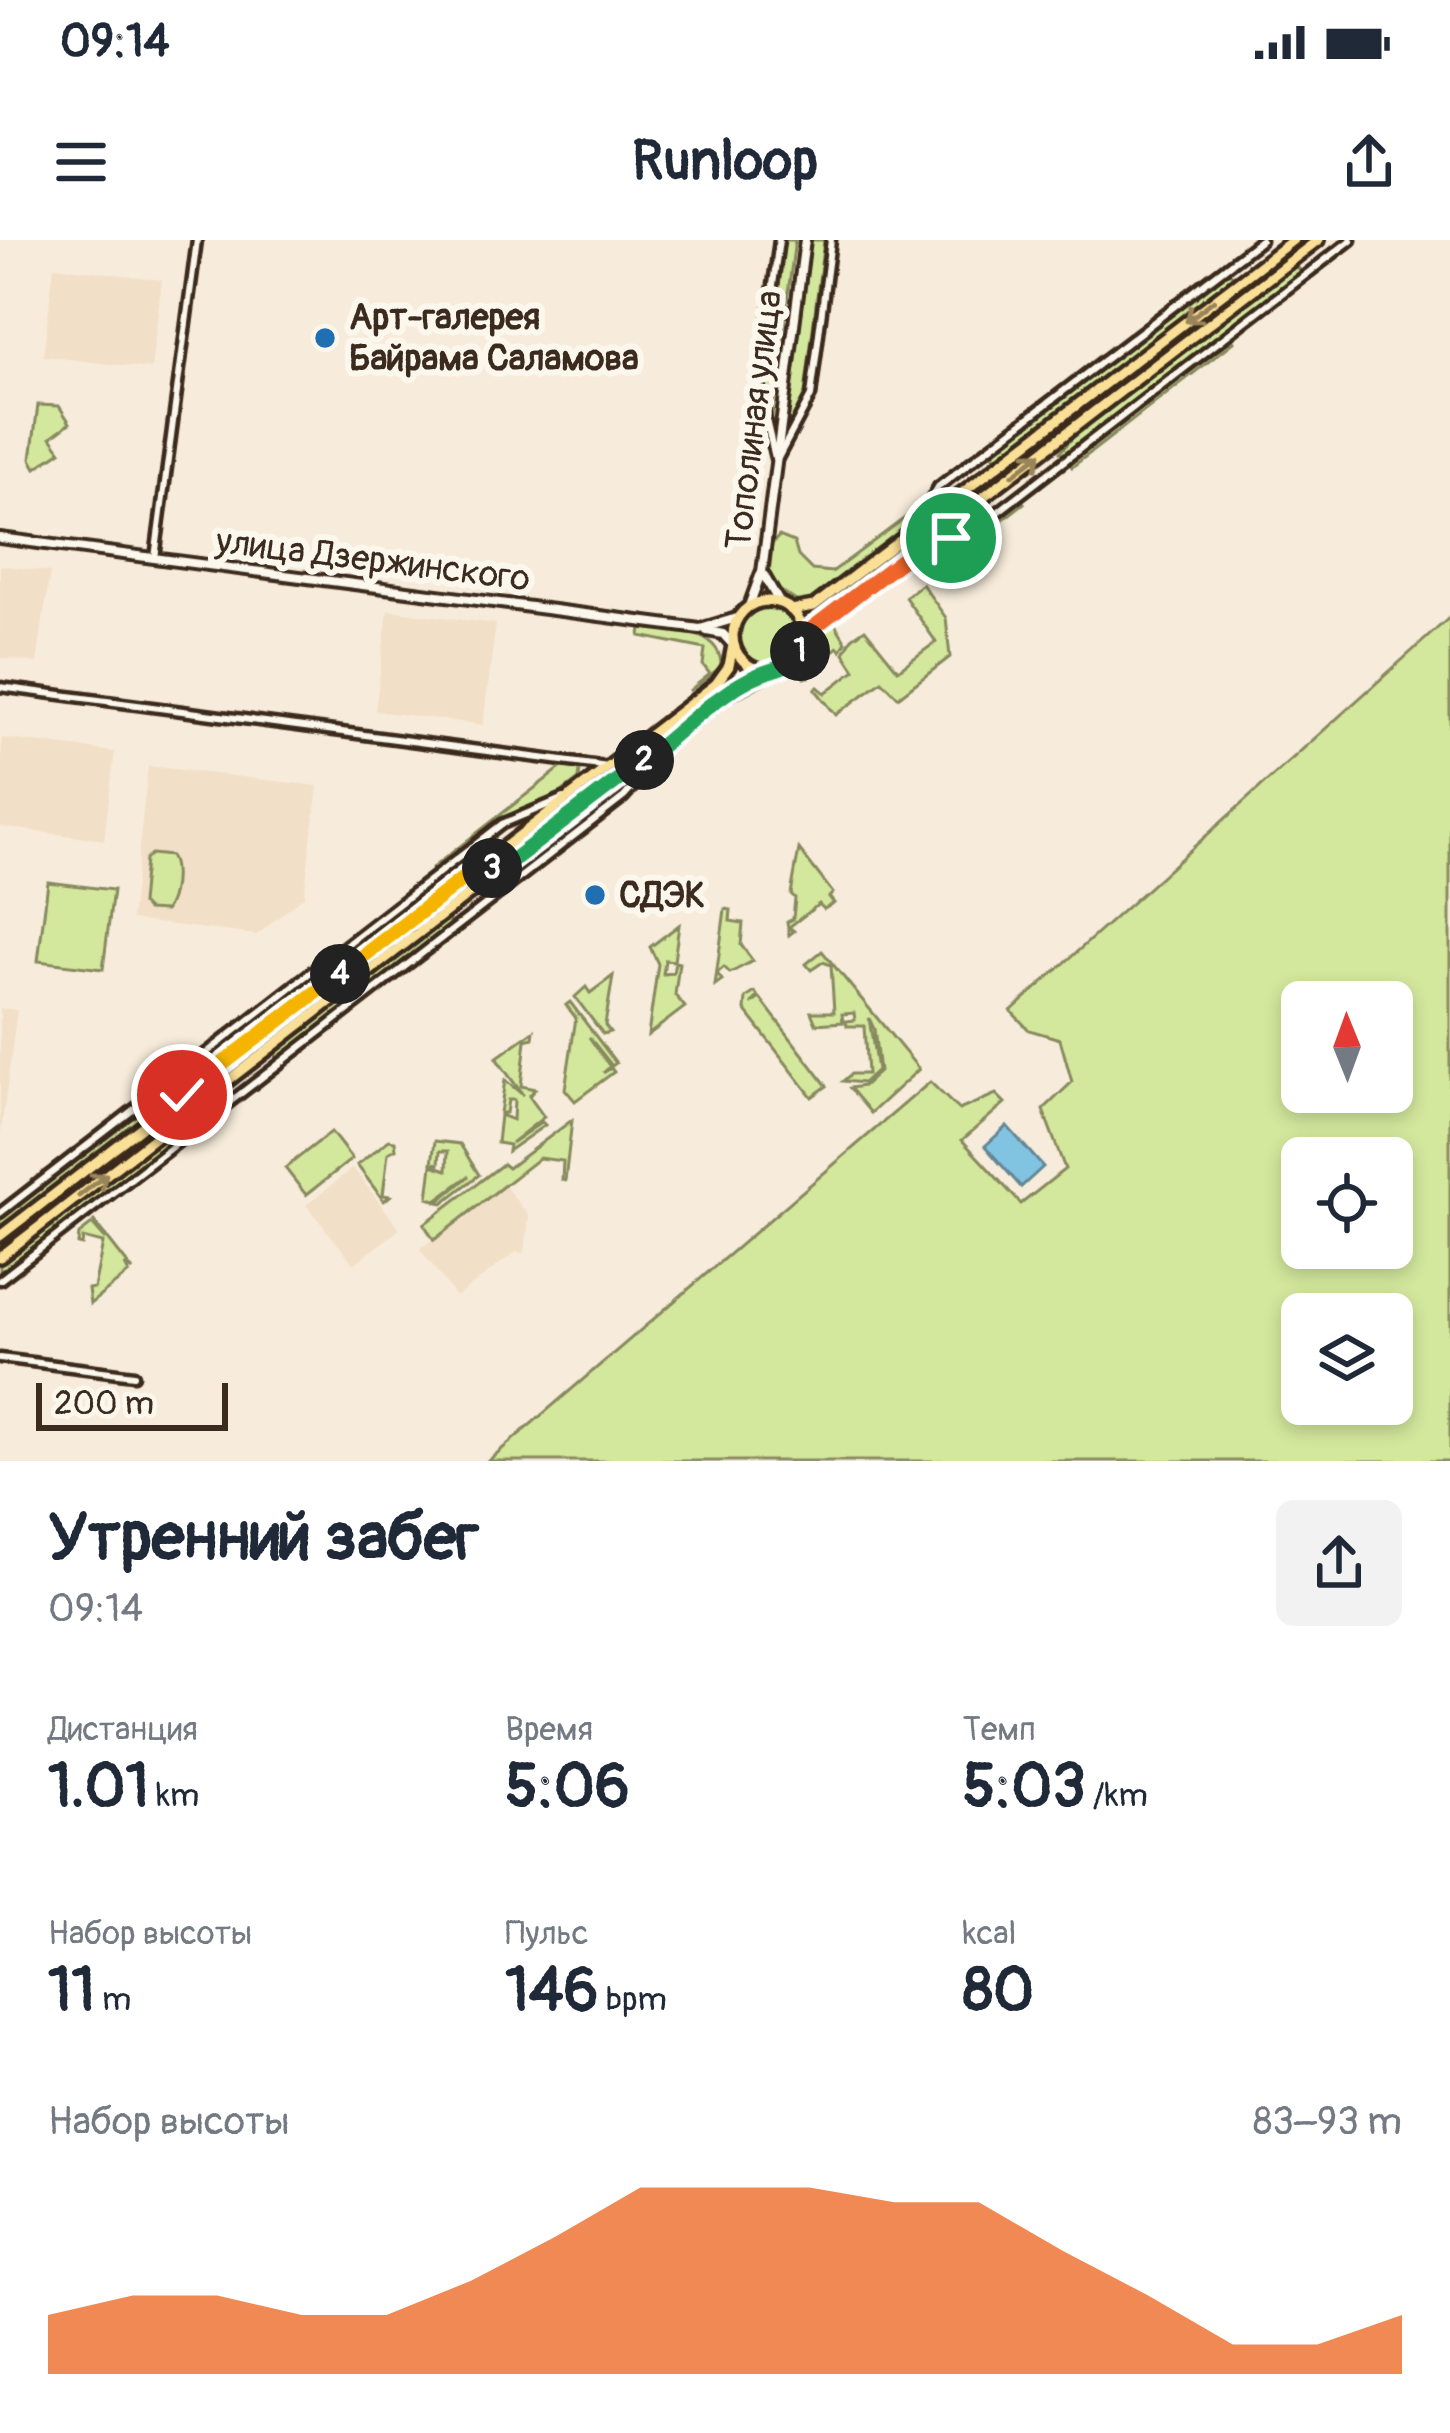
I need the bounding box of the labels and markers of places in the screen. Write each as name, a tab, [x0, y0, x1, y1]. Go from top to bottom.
place label: Арт-галерея Байрама Саламова	[349, 295, 639, 381]
marker: Арт-галерея Байрама Саламова	[312, 325, 338, 351]
pin	[900, 487, 1002, 589]
pin: 1	[770, 621, 830, 681]
pin: 2	[614, 730, 674, 790]
pin: 3	[462, 838, 522, 898]
place label: СДЭК	[619, 873, 705, 918]
marker: СДЭК	[582, 882, 608, 908]
pin: 4	[310, 944, 370, 1004]
pin	[131, 1044, 233, 1146]

